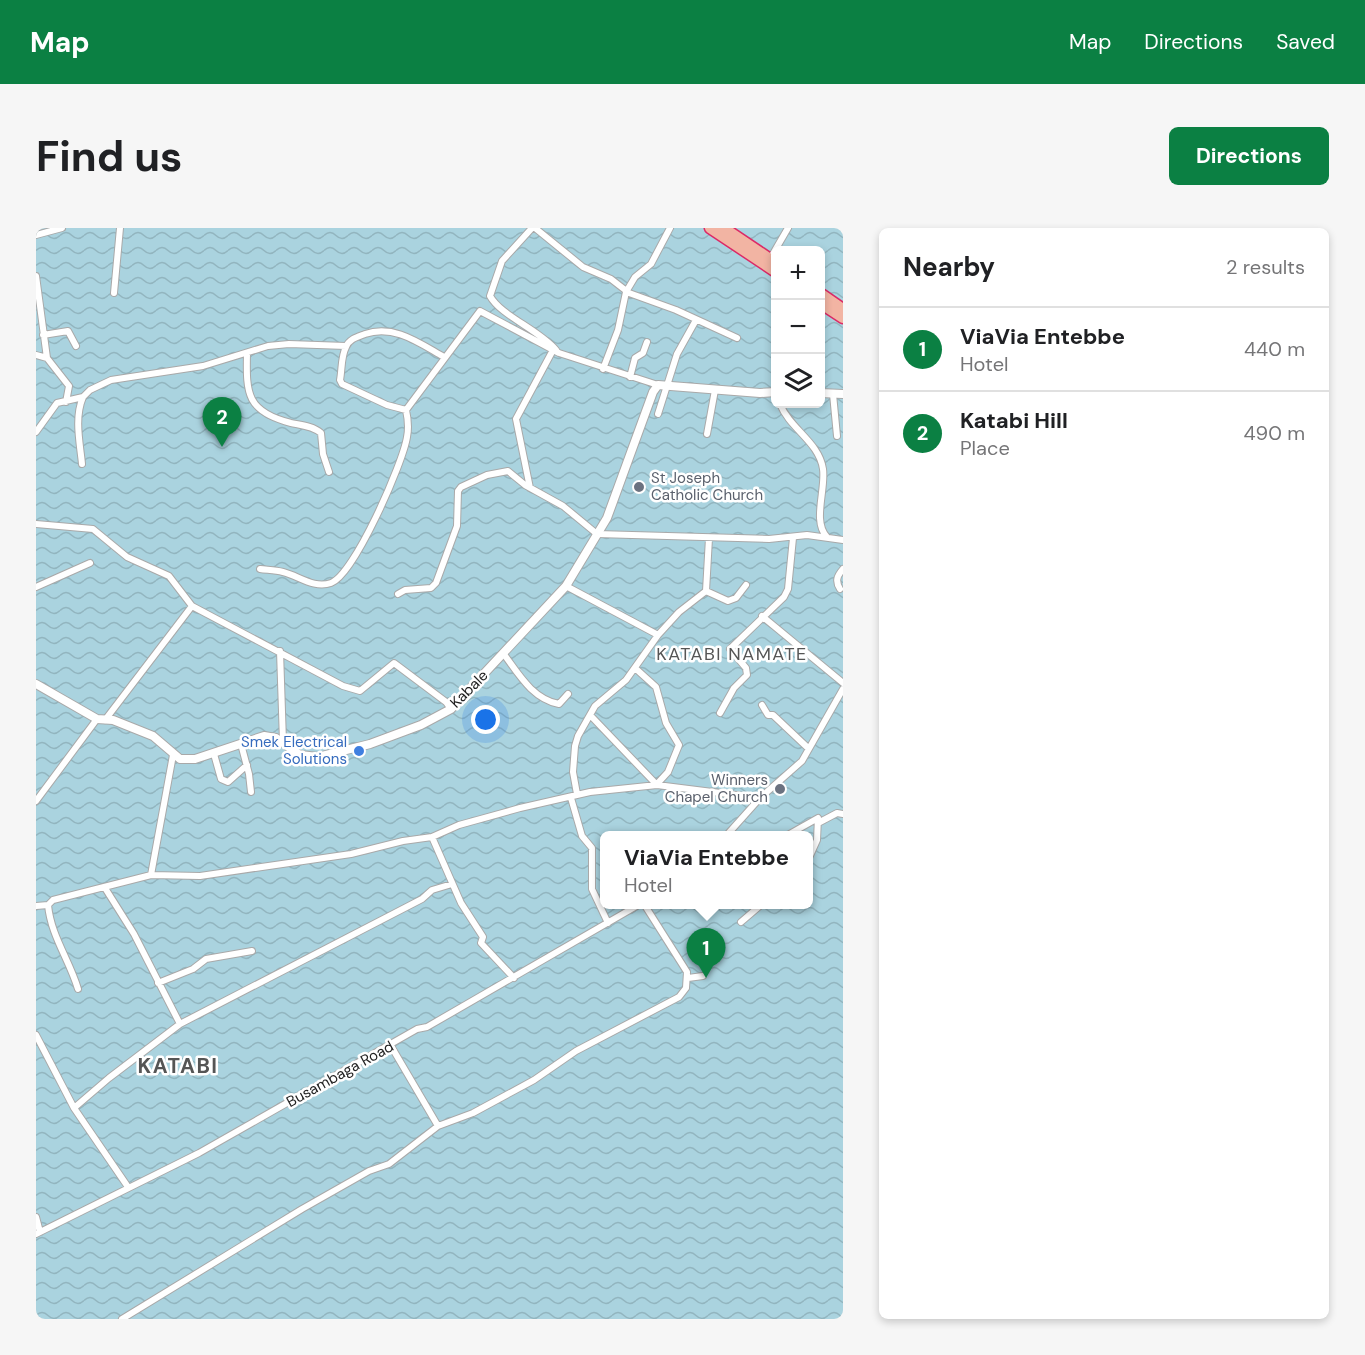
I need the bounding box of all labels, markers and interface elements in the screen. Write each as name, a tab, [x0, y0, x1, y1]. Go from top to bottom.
text: Map	[30, 24, 90, 61]
text: Map	[1069, 28, 1111, 56]
text: Directions	[1144, 28, 1243, 56]
text: Saved	[1276, 28, 1335, 56]
button: Directions	[1169, 127, 1329, 185]
text: Find us	[36, 129, 182, 184]
map controls	[771, 246, 825, 408]
button: +	[771, 246, 825, 300]
text: Nearby	[903, 250, 995, 284]
text: 2 results	[1226, 254, 1305, 280]
button: −	[771, 300, 825, 354]
text: ViaVia Entebbe	[960, 322, 1125, 351]
text: 1	[919, 336, 926, 362]
text: 440 m	[1244, 336, 1305, 362]
text: Hotel	[960, 351, 1008, 377]
button: layers	[771, 354, 825, 408]
pin: 2	[202, 398, 242, 447]
text: Katabi Hill	[960, 406, 1068, 435]
text: 2	[917, 420, 928, 446]
text: 490 m	[1243, 420, 1305, 446]
text: Place	[960, 435, 1010, 461]
place label: St Joseph Catholic Church	[651, 468, 763, 505]
marker: St Joseph Catholic Church	[632, 480, 646, 494]
district label: KATABI NAMATE	[656, 642, 808, 666]
street label: Kabale	[446, 666, 492, 712]
your location	[471, 705, 500, 734]
place label: Smek Electrical Solutions	[241, 732, 347, 769]
marker: Smek Electrical Solutions	[352, 744, 366, 758]
place label: Winners Chapel Church	[665, 770, 768, 807]
marker: Winners Chapel Church	[773, 782, 787, 796]
popup	[600, 831, 813, 909]
text: ViaVia Entebbe	[624, 843, 789, 872]
text: Hotel	[624, 872, 672, 898]
pin: 1	[686, 928, 726, 978]
street label: Busambaga Road	[283, 1036, 397, 1112]
district label: KATABI	[137, 1052, 219, 1080]

